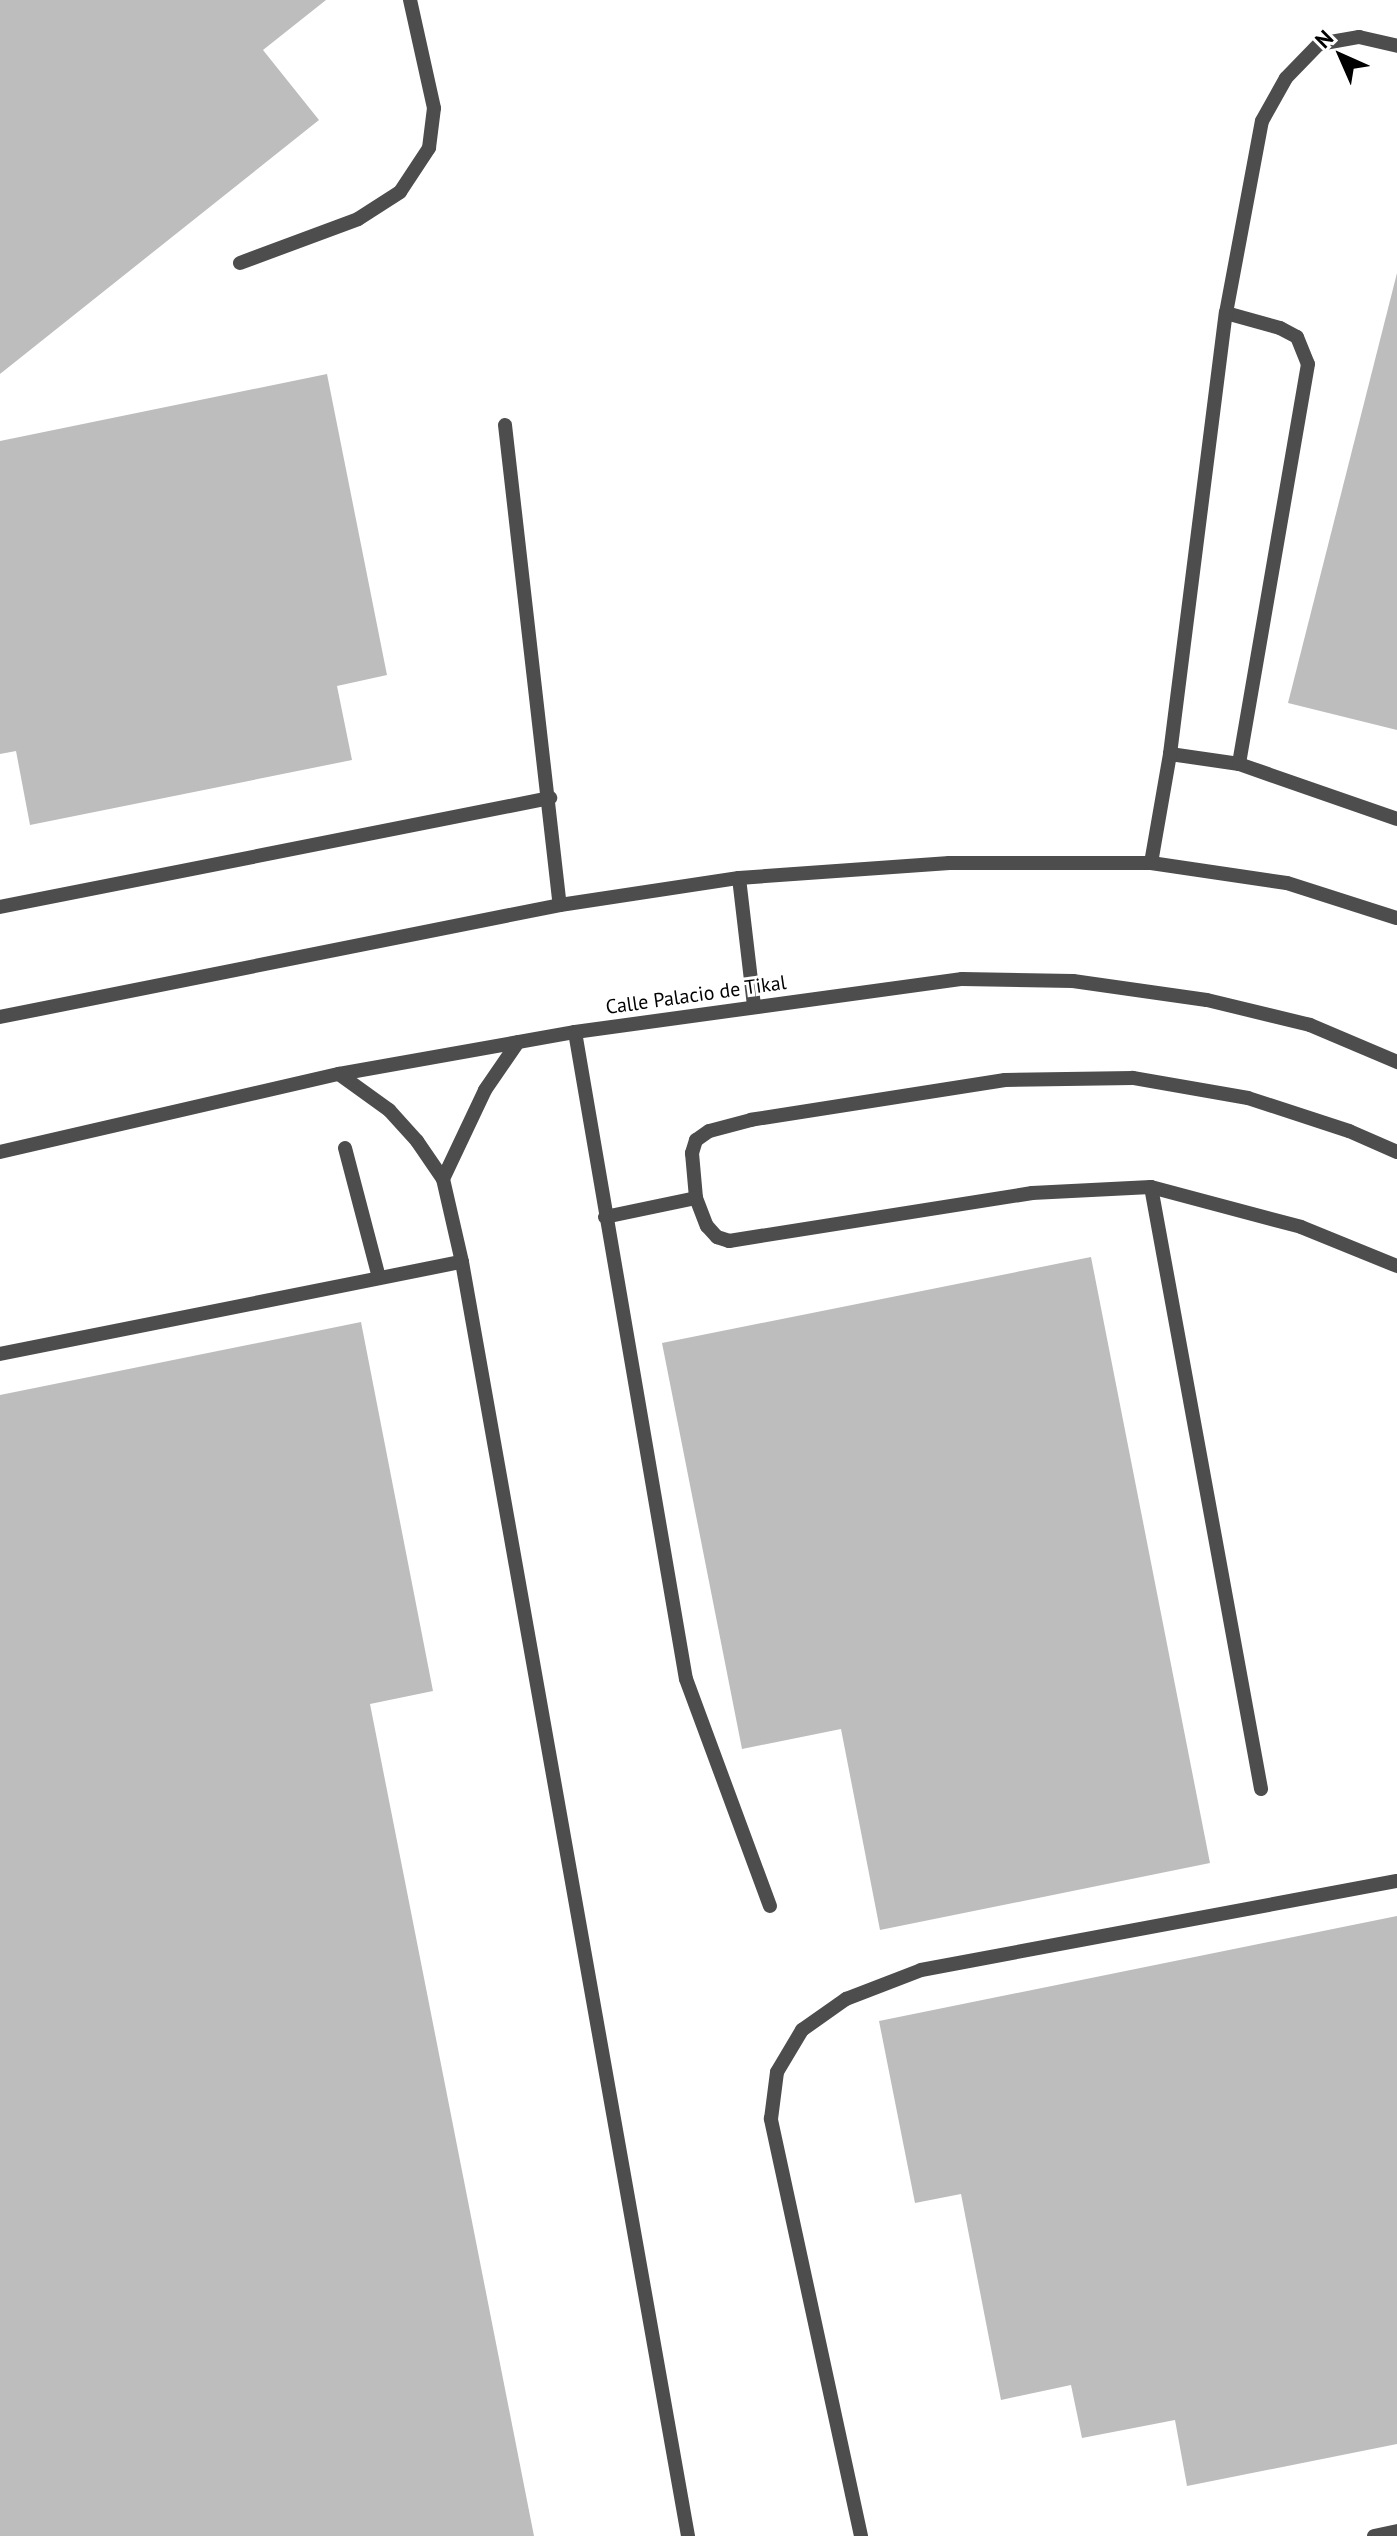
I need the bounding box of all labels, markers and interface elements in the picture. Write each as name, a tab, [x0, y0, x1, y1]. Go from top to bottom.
north arrow	[1301, 16, 1381, 96]
text: N	[1309, 24, 1339, 54]
street label: Calle Palacio de Tikal	[604, 970, 788, 1020]

